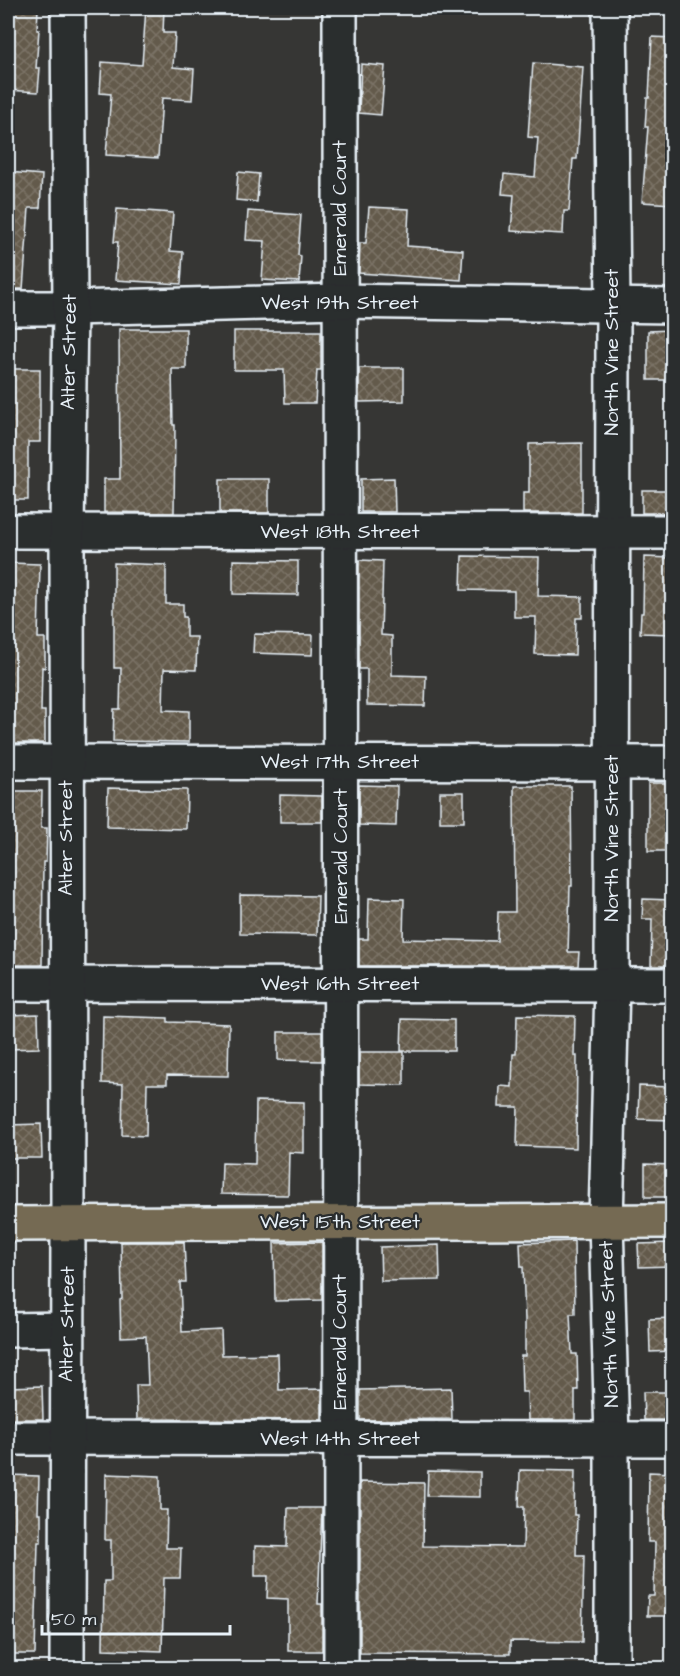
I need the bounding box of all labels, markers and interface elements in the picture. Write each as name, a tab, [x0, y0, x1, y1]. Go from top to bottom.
street label: Emerald Court	[326, 140, 354, 276]
street label: North Vine Street	[598, 269, 626, 435]
street label: West 19th Street	[261, 289, 419, 317]
street label: Alter Street	[54, 294, 84, 410]
street label: West 18th Street	[261, 518, 419, 546]
street label: West 17th Street	[261, 748, 419, 776]
street label: North Vine Street	[598, 755, 626, 921]
street label: Alter Street	[52, 780, 80, 896]
street label: Emerald Court	[327, 788, 355, 924]
street label: West 16th Street	[261, 970, 419, 998]
street label: West 15th Street	[260, 1208, 420, 1236]
street label: North Vine Street	[592, 1240, 626, 1408]
street label: Alter Street	[52, 1266, 82, 1382]
street label: Emerald Court	[326, 1274, 354, 1410]
street label: West 14th Street	[260, 1425, 420, 1453]
scale bar	[42, 1598, 230, 1636]
text: 50 m	[51, 1607, 96, 1632]

